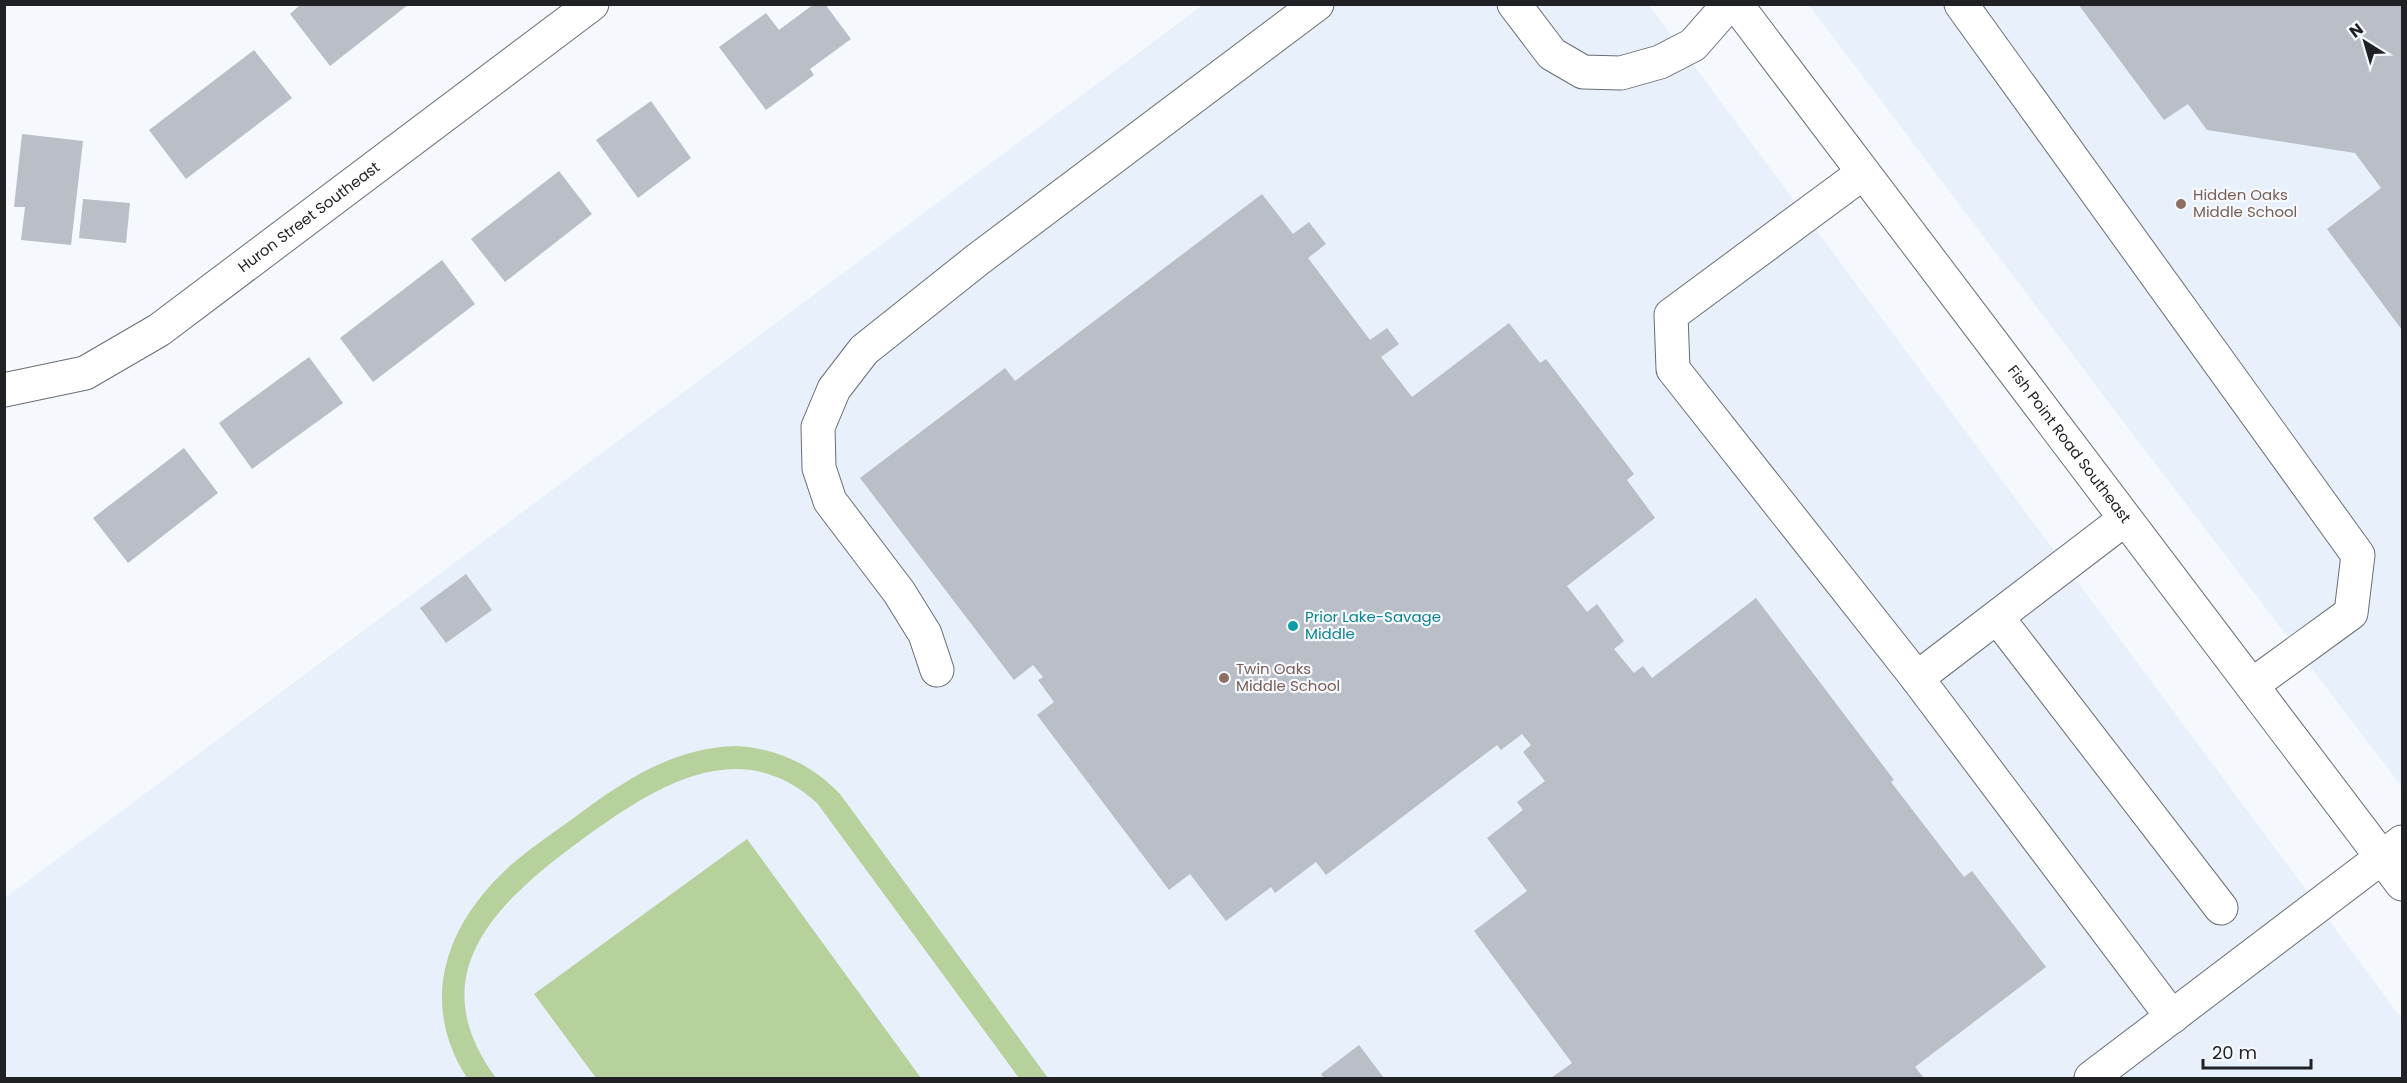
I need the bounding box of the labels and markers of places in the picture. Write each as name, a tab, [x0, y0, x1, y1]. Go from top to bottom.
place label: Hidden Oaks Middle School	[2193, 184, 2297, 222]
marker: Hidden Oaks Middle School	[2174, 197, 2188, 211]
place label: Prior Lake-Savage Middle	[1305, 606, 1441, 644]
marker: Prior Lake-Savage Middle	[1286, 619, 1300, 633]
place label: Twin Oaks Middle School	[1236, 658, 1340, 696]
marker: Twin Oaks Middle School	[1217, 671, 1231, 685]

